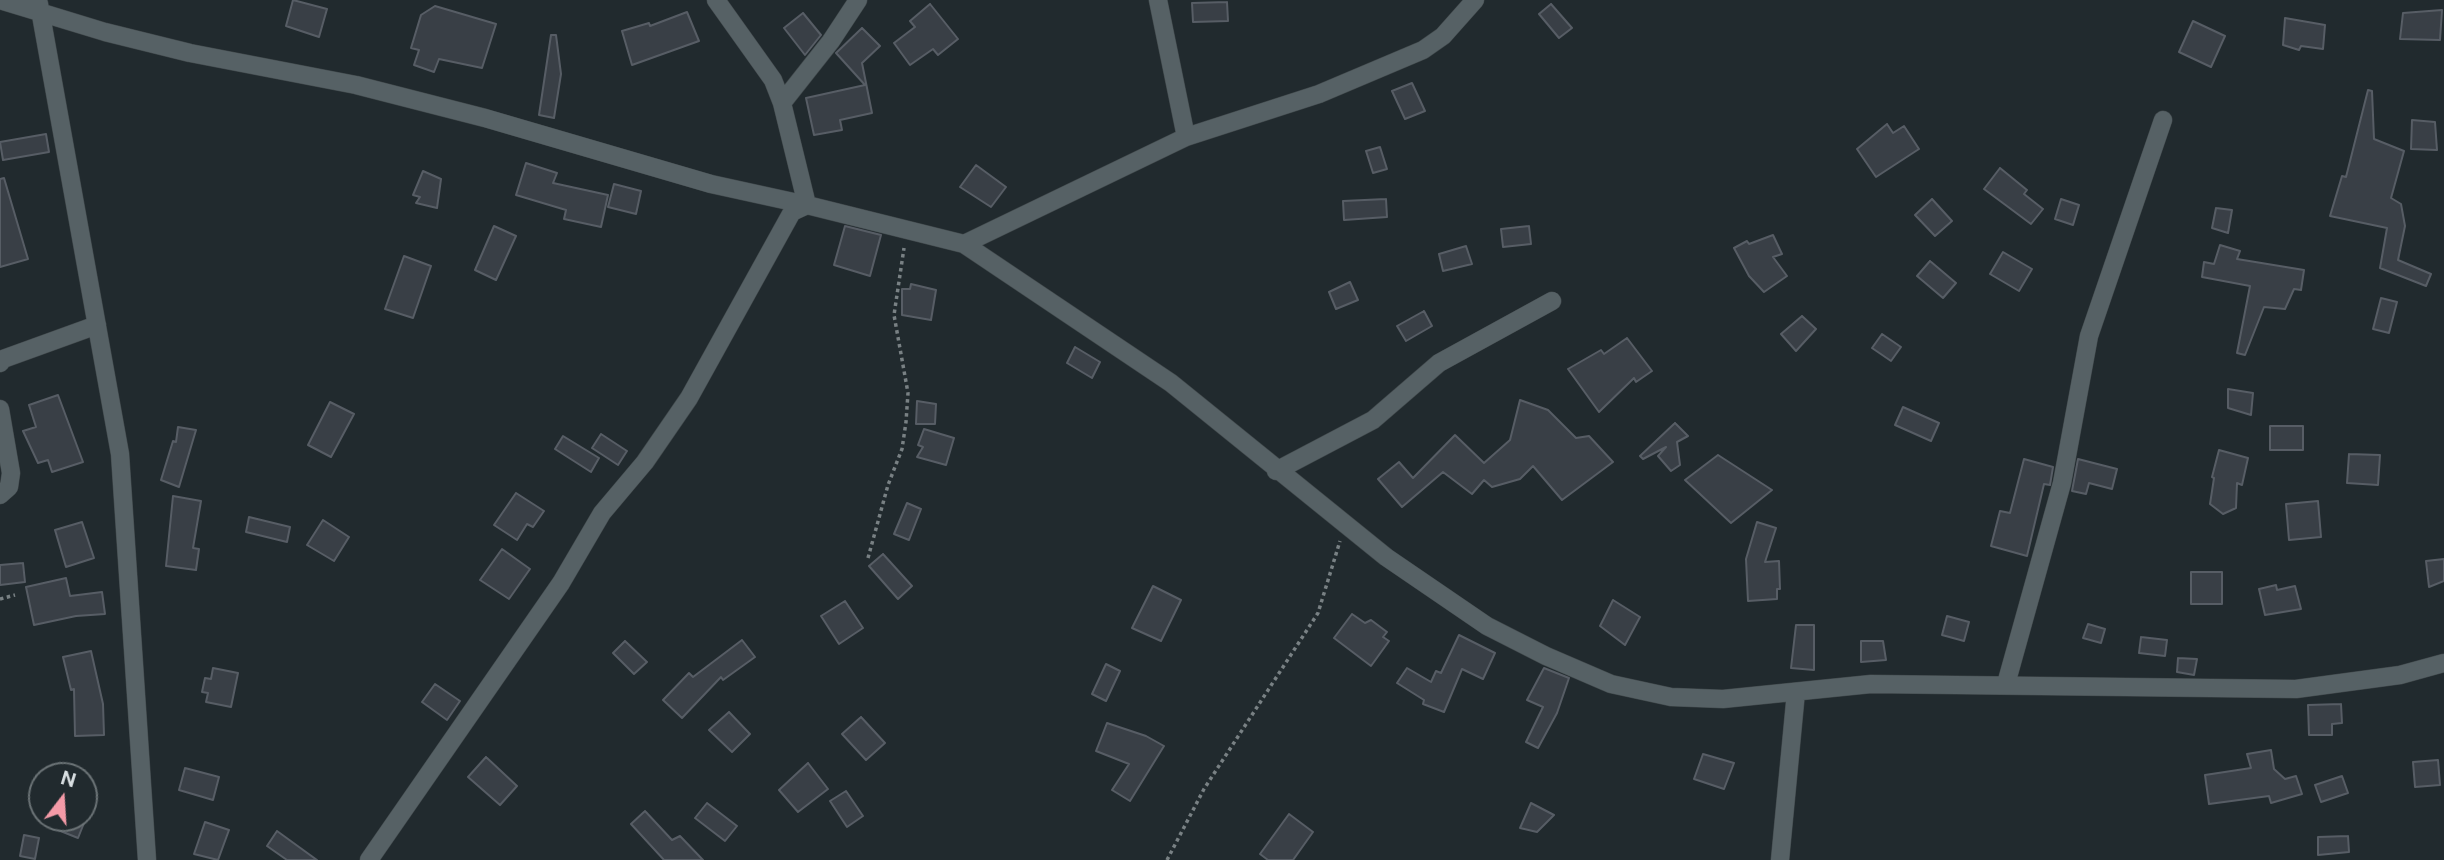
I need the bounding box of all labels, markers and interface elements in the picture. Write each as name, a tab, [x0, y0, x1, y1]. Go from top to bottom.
north arrow	[28, 762, 98, 832]
text: N	[58, 766, 79, 792]

